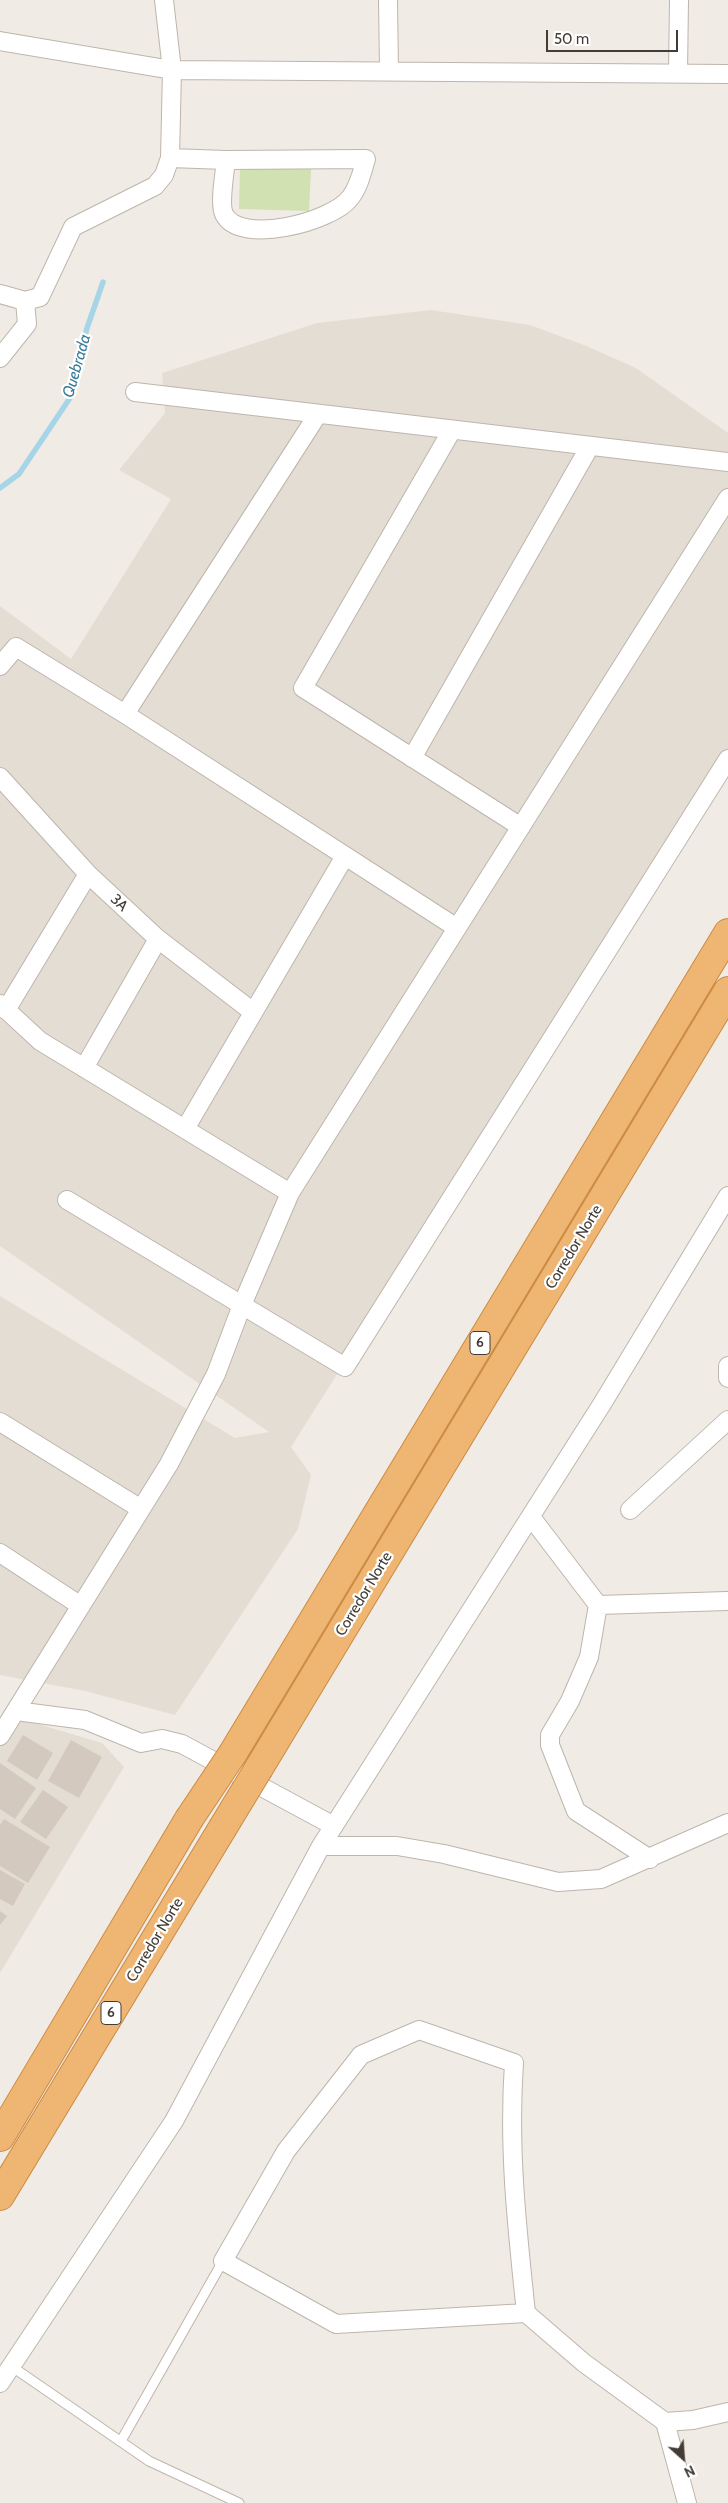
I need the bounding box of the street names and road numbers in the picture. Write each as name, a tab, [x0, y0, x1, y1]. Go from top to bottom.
street label: 3A	[107, 890, 131, 916]
street label: Corredor Norte	[542, 1202, 606, 1292]
road number: 6	[470, 1332, 490, 1355]
street label: Corredor Norte	[332, 1549, 396, 1639]
street label: Corredor Norte	[123, 1895, 187, 1985]
road number: 6	[101, 2002, 121, 2025]

